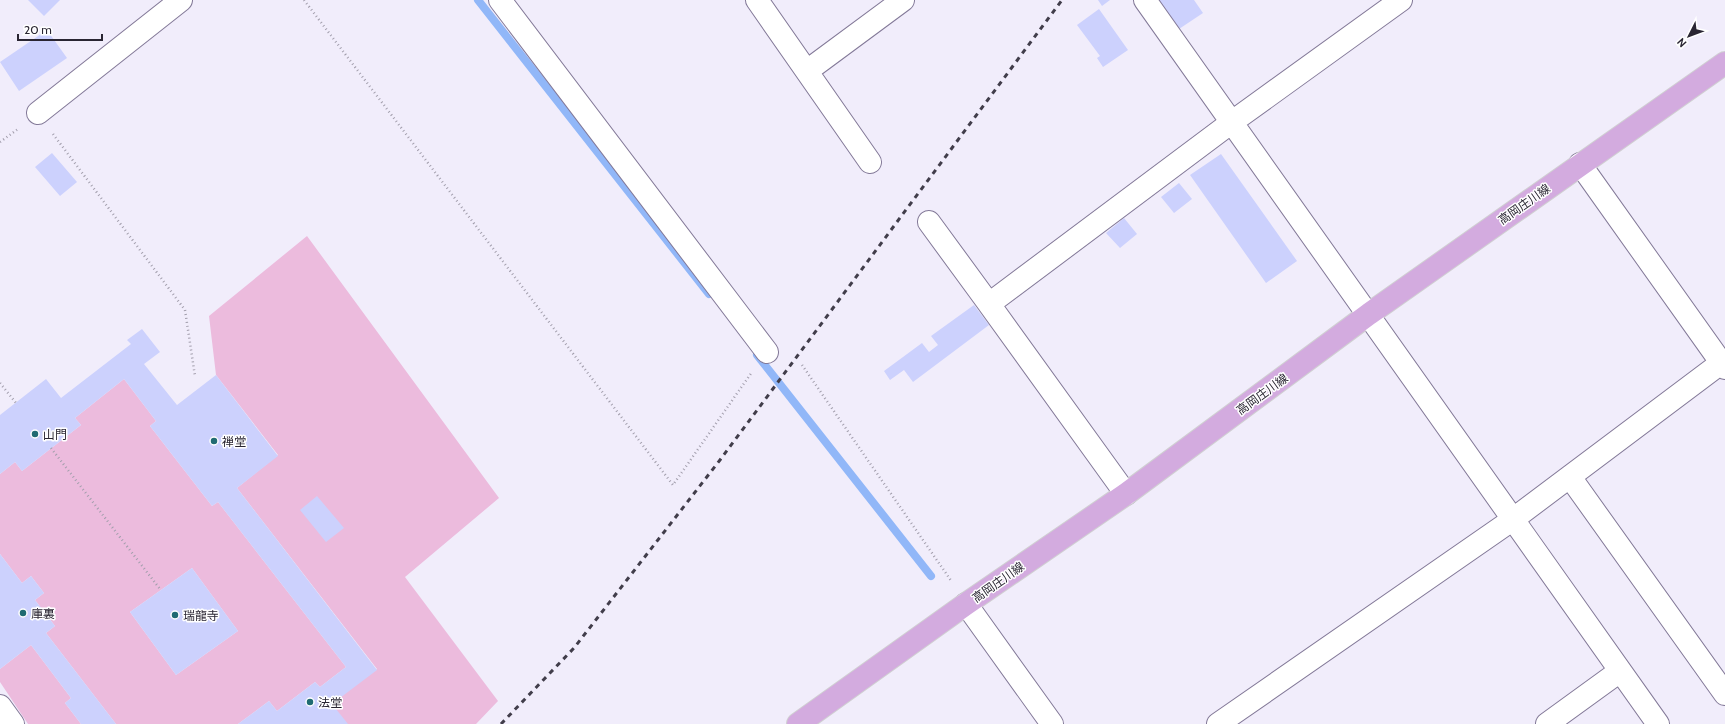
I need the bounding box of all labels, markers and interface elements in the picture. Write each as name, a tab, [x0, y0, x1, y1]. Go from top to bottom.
scale bar	[18, 16, 102, 42]
north arrow	[1669, 16, 1709, 56]
text: 20 m	[24, 22, 52, 37]
text: N	[1674, 35, 1689, 50]
street label: 高岡庄川線	[1495, 181, 1553, 227]
street label: 高岡庄川線	[1233, 370, 1291, 418]
place label: 山門	[43, 427, 67, 442]
marker: 山門	[30, 429, 40, 439]
place label: 禅堂	[222, 434, 246, 449]
marker: 禅堂	[209, 436, 219, 446]
street label: 高岡庄川線	[969, 559, 1027, 605]
place label: 庫裏	[31, 606, 55, 621]
marker: 庫裏	[18, 608, 28, 618]
place label: 瑞龍寺	[183, 608, 219, 623]
marker: 瑞龍寺	[170, 610, 180, 620]
place label: 法堂	[318, 695, 342, 710]
marker: 法堂	[305, 697, 315, 707]

